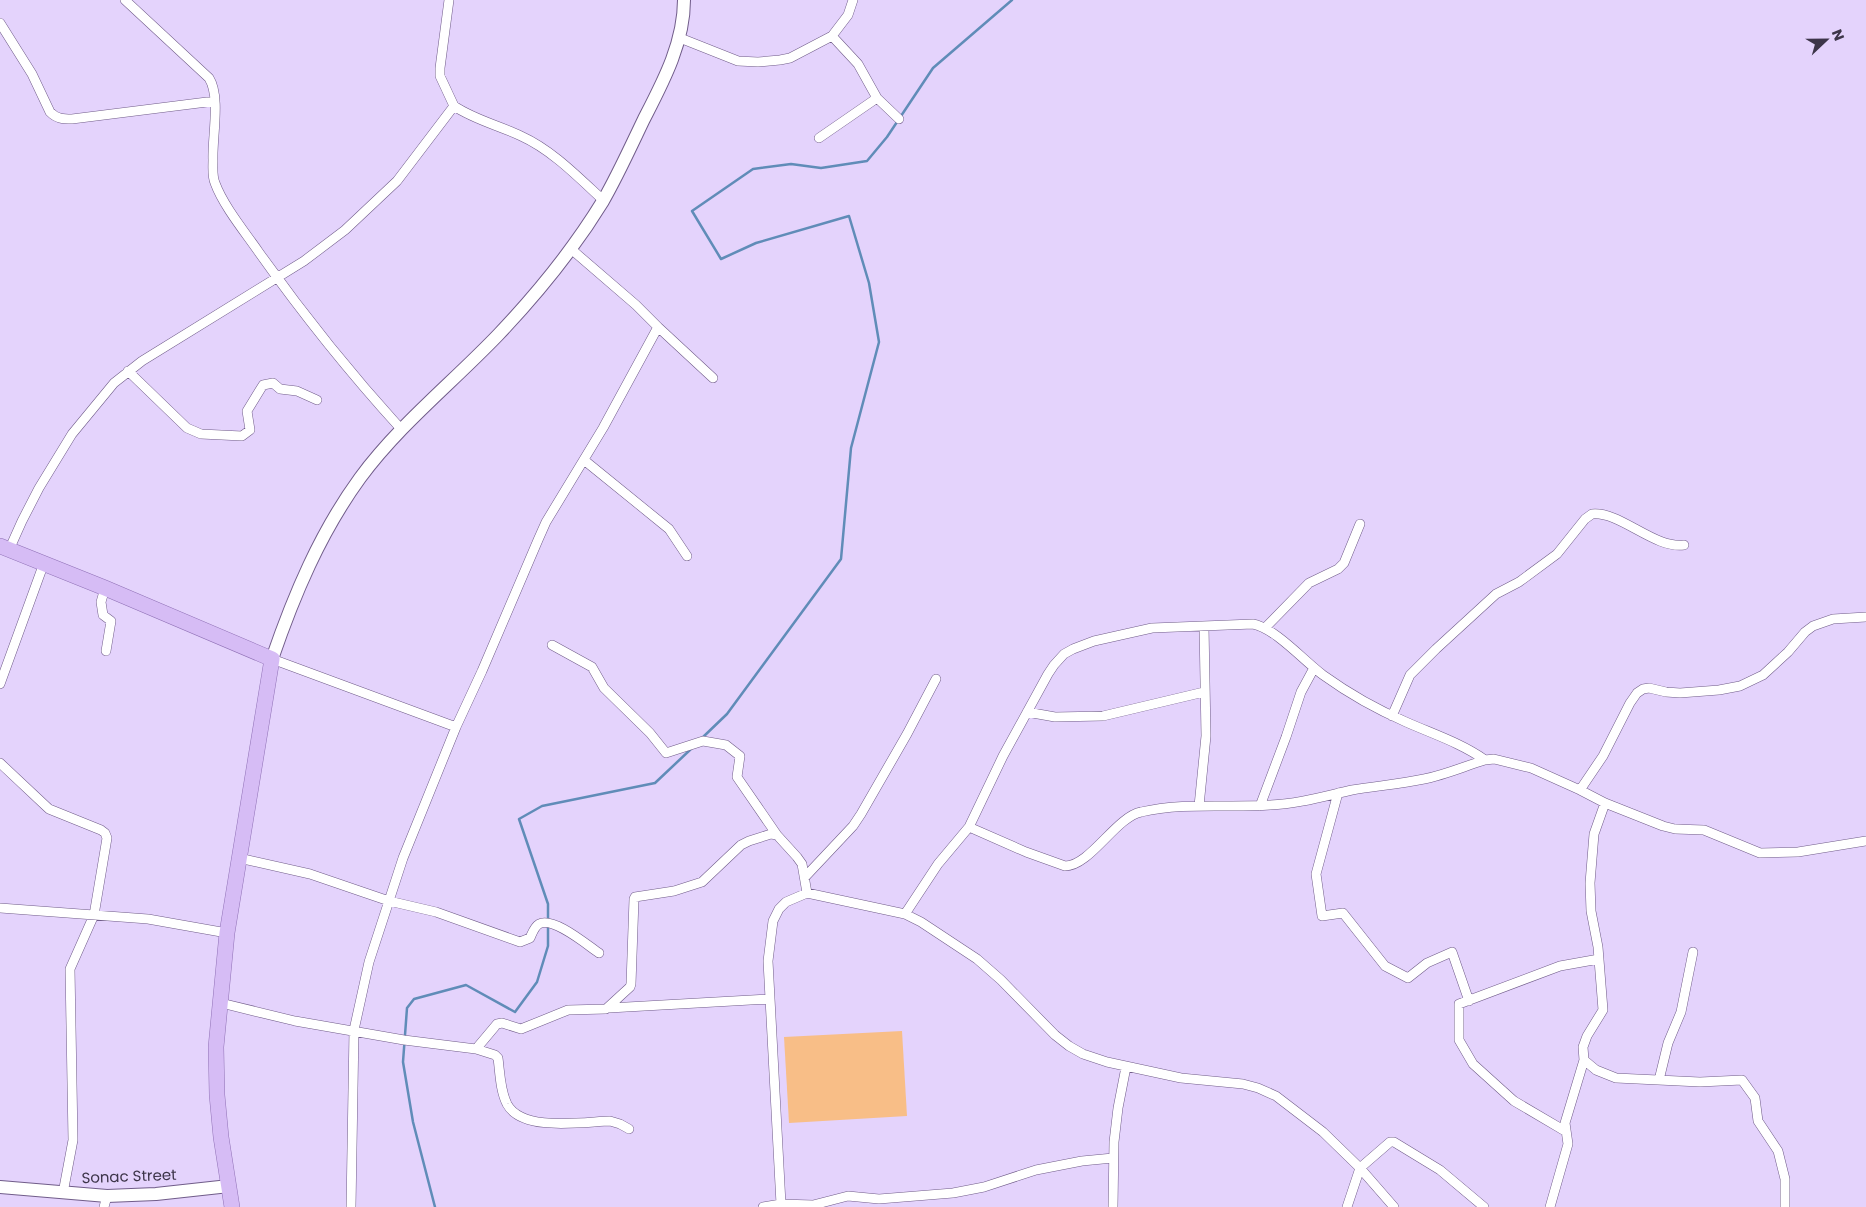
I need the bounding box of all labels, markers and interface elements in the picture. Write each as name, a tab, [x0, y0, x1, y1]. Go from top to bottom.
north arrow	[1801, 15, 1851, 65]
text: N	[1827, 27, 1849, 44]
street label: Sonac Street	[81, 1164, 177, 1188]

